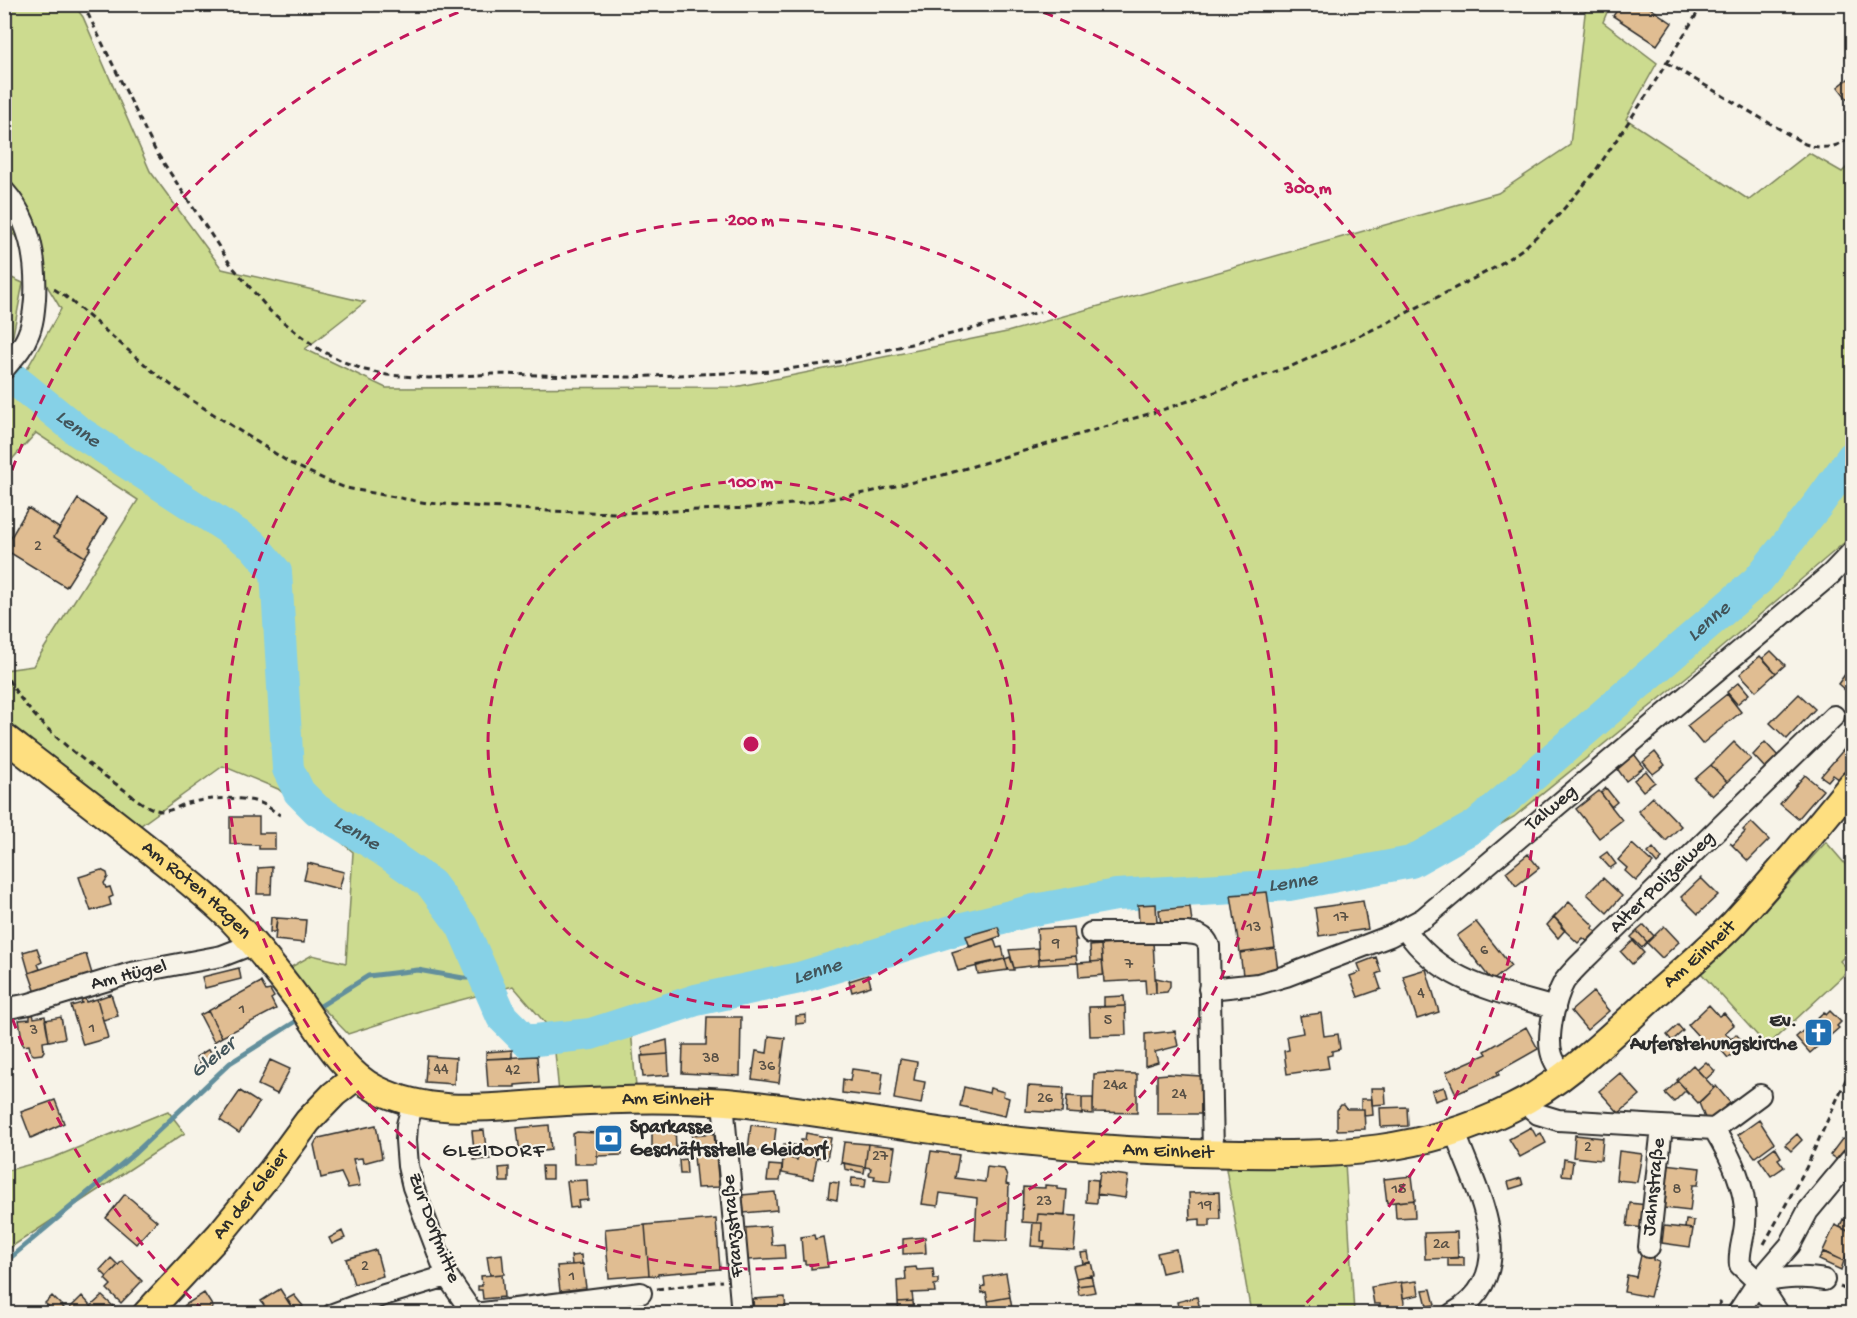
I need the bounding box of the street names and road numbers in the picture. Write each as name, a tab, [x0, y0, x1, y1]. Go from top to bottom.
street label: Talweg	[1521, 781, 1583, 838]
street label: Alter Polizeiweg	[1606, 827, 1720, 939]
street label: Am Roten Hagen	[137, 836, 256, 945]
street label: Am Einheit	[1659, 915, 1743, 994]
street label: Am Hügel	[89, 955, 169, 997]
street label: Am Einheit	[622, 1088, 715, 1113]
street label: Jahnstraße	[1638, 1136, 1672, 1237]
street label: Am Einheit	[1122, 1138, 1215, 1165]
street label: An der Gleier	[208, 1144, 295, 1245]
street label: Zur Dorfmitte	[401, 1170, 465, 1287]
street label: Franzstraße	[718, 1173, 750, 1279]

